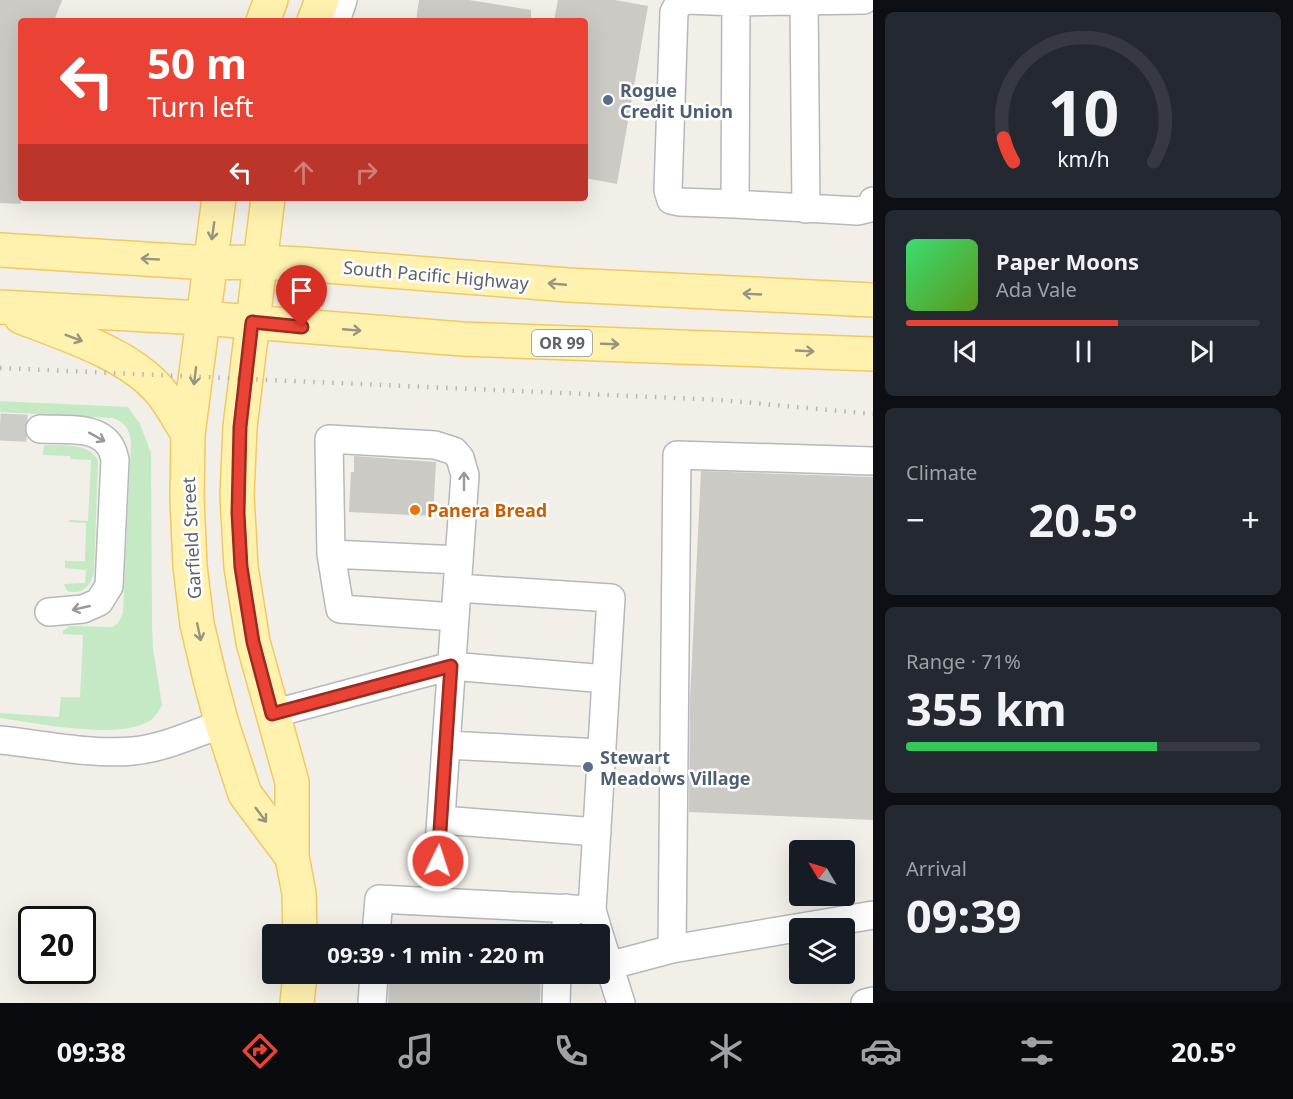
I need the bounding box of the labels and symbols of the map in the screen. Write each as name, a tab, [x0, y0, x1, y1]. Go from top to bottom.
place label: Rogue Credit Union	[620, 78, 733, 123]
marker: Rogue Credit Union	[601, 93, 615, 107]
one-way arrow	[208, 220, 219, 240]
one-way arrow	[141, 254, 161, 265]
street label: South Pacific Highway	[342, 255, 531, 295]
pin	[276, 265, 327, 327]
one-way arrow	[547, 279, 567, 290]
one-way arrow	[742, 289, 762, 300]
one-way arrow	[342, 325, 362, 336]
road number: OR 99	[532, 330, 592, 356]
one-way arrow	[64, 333, 83, 344]
one-way arrow	[599, 338, 619, 350]
one-way arrow	[794, 346, 814, 357]
one-way arrow	[189, 365, 200, 385]
one-way arrow	[88, 431, 105, 443]
one-way arrow	[458, 471, 470, 491]
street label: Garfield Street	[176, 476, 206, 600]
place label: Panera Bread	[427, 498, 547, 522]
marker: Panera Bread	[408, 503, 422, 517]
one-way arrow	[72, 603, 91, 614]
one-way arrow	[194, 623, 206, 642]
place label: Stewart Meadows Village	[600, 745, 751, 790]
marker: Stewart Meadows Village	[581, 760, 595, 774]
one-way arrow	[255, 807, 267, 823]
position arrow	[406, 829, 470, 893]
north arrow	[789, 840, 855, 906]
speed limit sign: 20	[18, 906, 96, 984]

